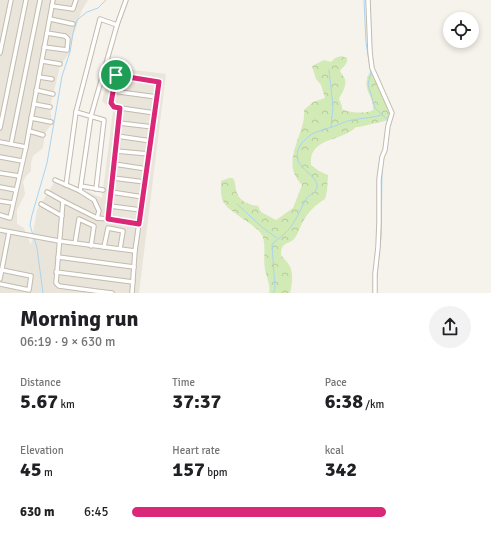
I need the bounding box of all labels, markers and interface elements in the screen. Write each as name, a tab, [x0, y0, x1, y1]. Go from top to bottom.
map controls	[443, 12, 479, 48]
button: locate	[443, 12, 479, 48]
pin	[99, 58, 133, 92]
icon: arrive	[105, 64, 127, 86]
text: Morning run	[20, 305, 139, 332]
button: share	[429, 306, 471, 348]
text: 06:19 · 9 × 630 m	[20, 334, 115, 350]
text: Distance	[20, 376, 61, 389]
text: Time	[172, 376, 195, 389]
text: Pace	[325, 376, 347, 389]
text: 5.67	[20, 389, 58, 414]
text: 37:37	[172, 389, 221, 414]
text: 6:38	[325, 389, 363, 414]
text: km	[58, 398, 75, 411]
text: /km	[363, 398, 384, 411]
text: Elevation	[20, 444, 64, 457]
text: Heart rate	[172, 444, 220, 457]
text: kcal	[325, 444, 344, 457]
text: 45	[20, 457, 42, 482]
text: 157	[172, 457, 205, 482]
text: 342	[325, 457, 357, 482]
text: m	[42, 466, 53, 479]
text: bpm	[205, 466, 228, 479]
text: 630 m	[20, 504, 54, 520]
text: 6:45	[84, 504, 109, 520]

